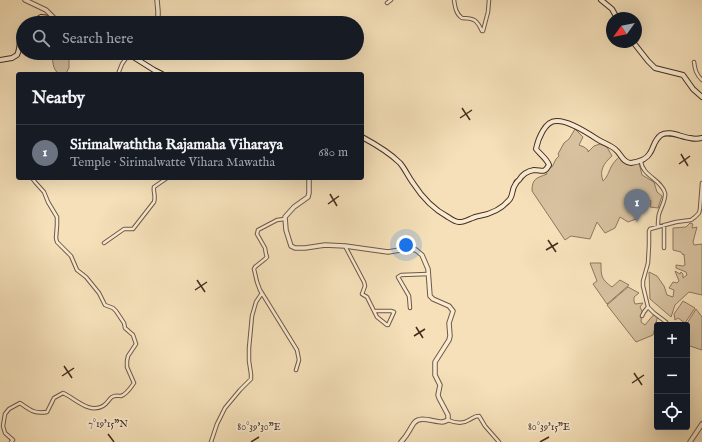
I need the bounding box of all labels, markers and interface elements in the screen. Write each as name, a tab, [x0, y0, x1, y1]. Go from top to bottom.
north arrow	[606, 12, 642, 48]
search box	[16, 16, 364, 60]
icon: search	[30, 27, 52, 49]
text: Search here	[62, 29, 133, 48]
text: Nearby	[32, 88, 85, 109]
text: Sirimalwaththa Rajamaha Viharaya	[70, 135, 283, 154]
text: 1	[43, 144, 47, 161]
text: 680 m	[318, 144, 348, 161]
text: Temple · Sirimalwatte Vihara Mawatha	[70, 154, 275, 171]
pin: 1	[624, 189, 650, 222]
your location	[396, 235, 416, 255]
map controls	[654, 322, 690, 430]
button: +	[654, 322, 690, 358]
button: −	[654, 358, 690, 394]
button: locate	[654, 394, 690, 430]
text: 7°19'15"N	[88, 418, 128, 431]
text: 80°39'30"E	[237, 421, 281, 434]
text: 80°39'15"E	[528, 421, 570, 434]

